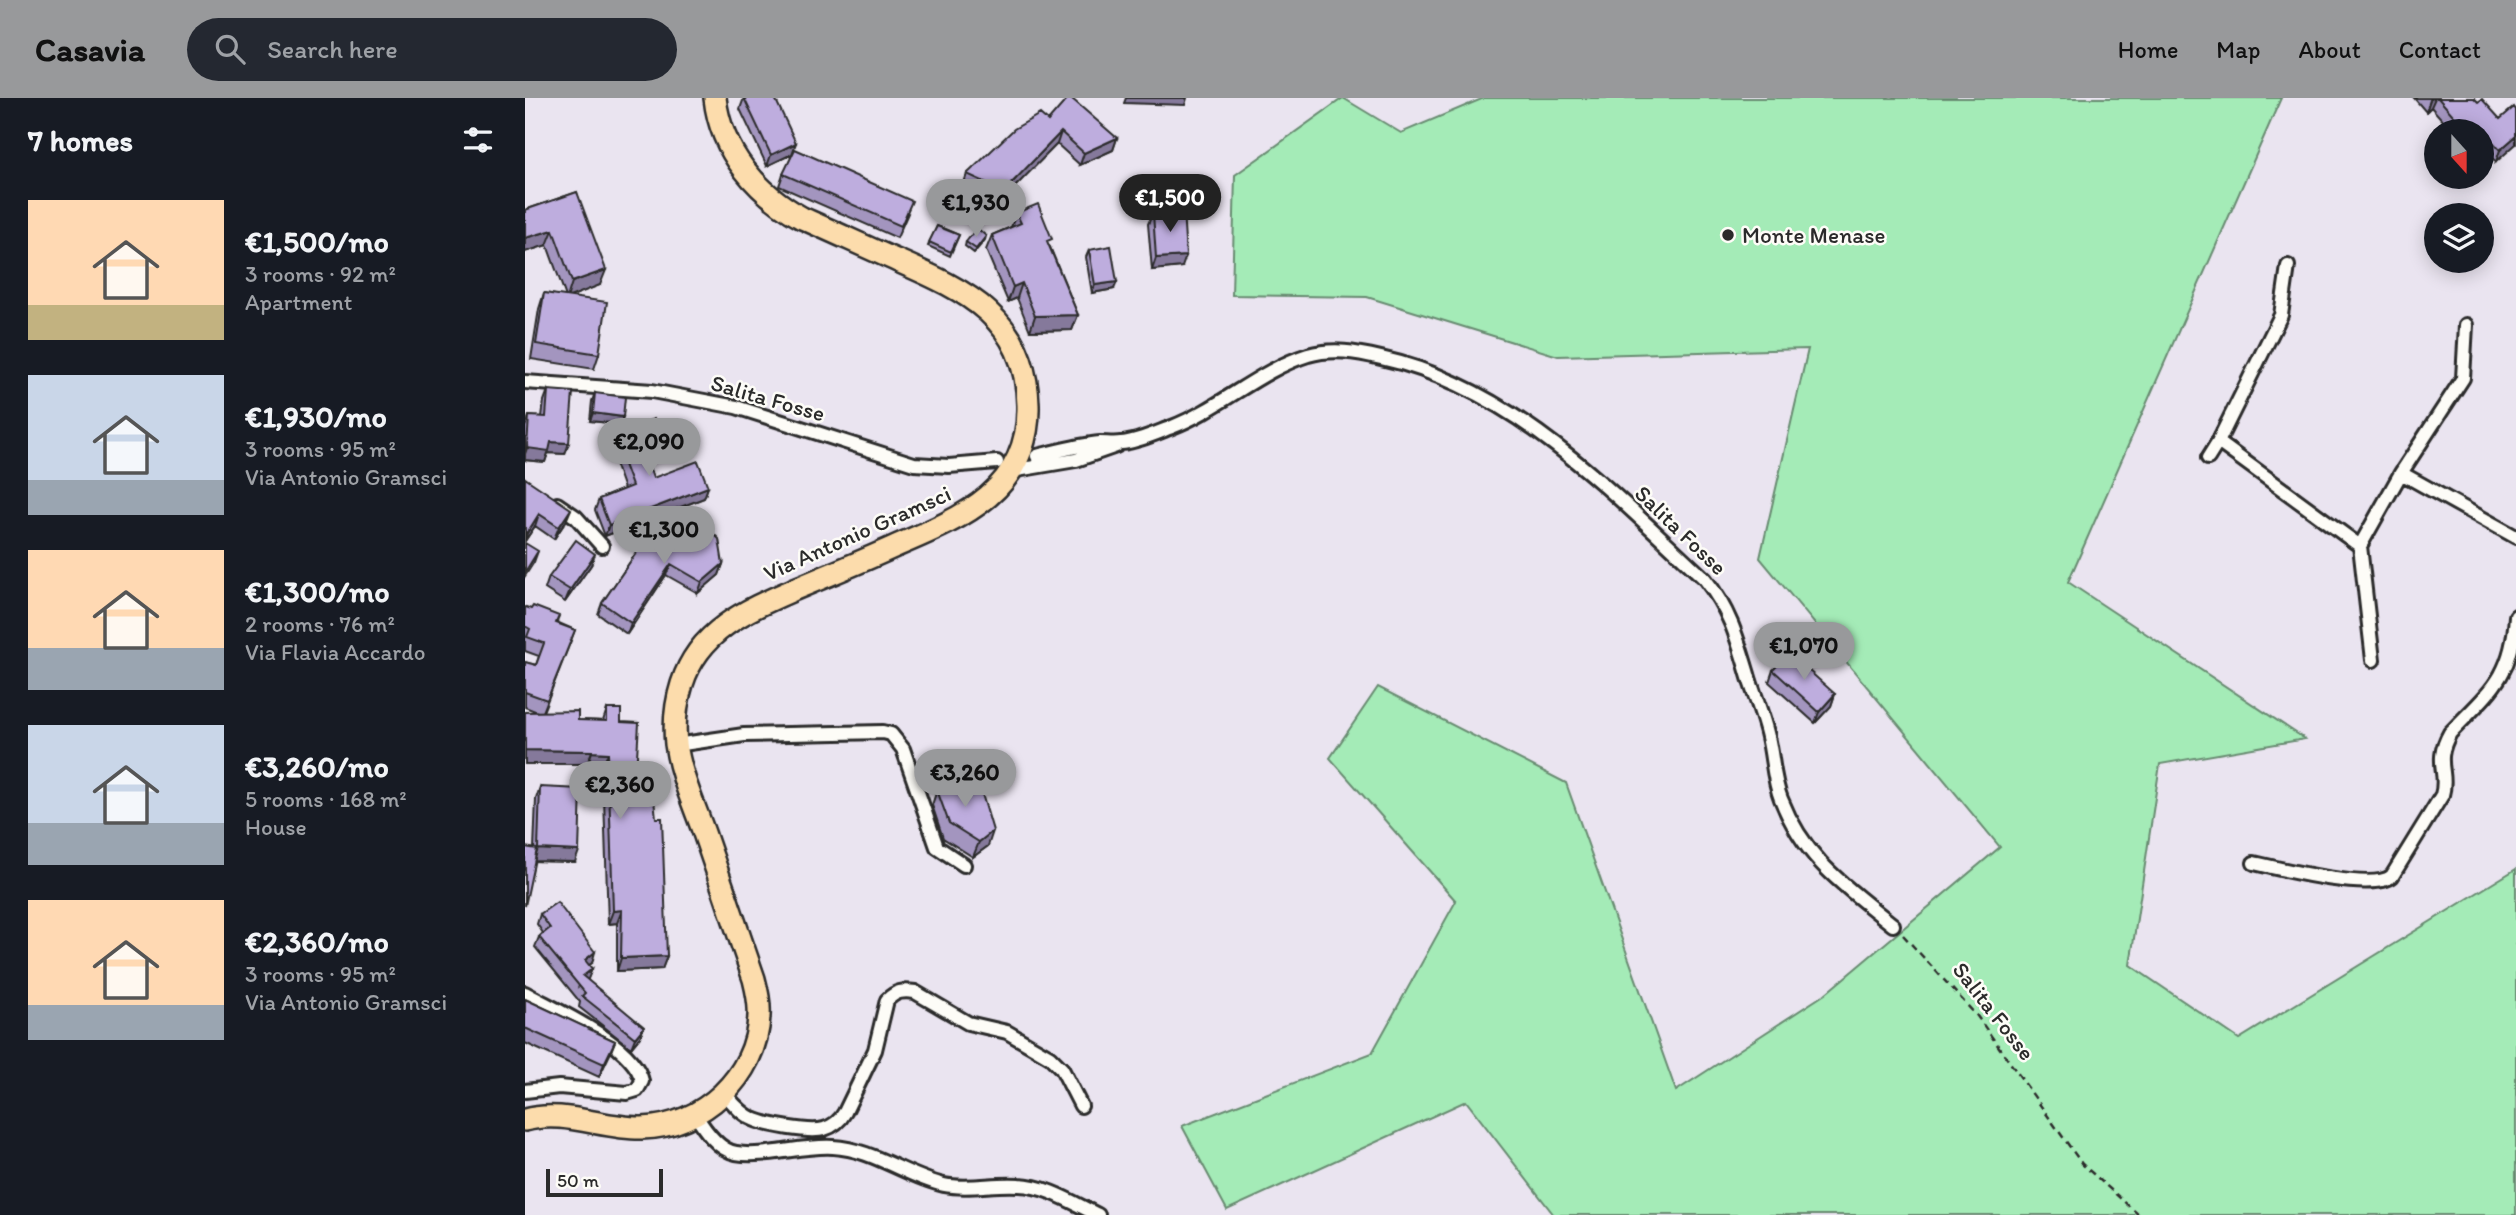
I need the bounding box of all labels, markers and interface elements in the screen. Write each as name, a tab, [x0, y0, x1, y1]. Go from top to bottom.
search box	[187, 18, 677, 81]
text: Casavia	[35, 30, 145, 69]
icon: search	[211, 30, 249, 68]
text: Search here	[267, 33, 398, 65]
text: Home	[2118, 35, 2178, 64]
text: Map	[2216, 35, 2260, 64]
text: About	[2298, 35, 2361, 64]
text: Contact	[2399, 35, 2481, 64]
north arrow	[2424, 119, 2494, 189]
map controls	[2424, 119, 2494, 273]
icon: filters	[459, 121, 497, 159]
text: 7 homes	[28, 122, 133, 159]
pin: €1,500	[1113, 174, 1227, 234]
pin: €1,930	[919, 180, 1033, 239]
text: €1,500	[1135, 183, 1205, 211]
text: €1,930	[942, 188, 1010, 216]
button: layers	[2424, 203, 2494, 273]
place label: Monte Menase	[1742, 221, 1885, 249]
text: €1,500/mo	[245, 223, 389, 260]
marker: Monte Menase	[1720, 227, 1736, 243]
icon: home	[84, 228, 168, 312]
text: 3 rooms · 92 m²	[245, 260, 396, 288]
text: Apartment	[245, 288, 352, 316]
street label: Salita Fosse	[708, 368, 828, 428]
text: €1,930/mo	[245, 398, 387, 435]
icon: home	[84, 403, 168, 487]
pin: €2,090	[592, 418, 706, 478]
text: €2,090	[613, 427, 685, 455]
text: 3 rooms · 95 m²	[245, 435, 396, 463]
text: Via Antonio Gramsci	[245, 463, 447, 491]
street label: Via Antonio Gramsci	[759, 479, 955, 587]
street label: Salita Fosse	[1629, 479, 1733, 581]
pin: €1,300	[607, 506, 721, 566]
text: €1,300	[629, 515, 699, 543]
text: €1,300/mo	[245, 573, 390, 610]
icon: home	[84, 578, 168, 662]
text: 2 rooms · 76 m²	[245, 610, 395, 638]
pin: €1,070	[1747, 622, 1861, 682]
text: €1,070	[1770, 631, 1839, 659]
text: Via Flavia Accardo	[245, 638, 426, 666]
text: €3,260/mo	[245, 748, 389, 785]
pin: €3,260	[908, 750, 1022, 809]
icon: home	[84, 753, 168, 837]
text: €3,260	[930, 758, 1000, 786]
pin: €2,360	[563, 762, 677, 821]
text: €2,360	[585, 770, 655, 798]
text: 5 rooms · 168 m²	[245, 785, 407, 813]
text: House	[245, 813, 307, 841]
text: €2,360/mo	[245, 923, 389, 960]
icon: home	[84, 928, 168, 1012]
street label: Salita Fosse	[1947, 956, 2041, 1066]
text: 3 rooms · 95 m²	[245, 960, 396, 988]
text: Via Antonio Gramsci	[245, 988, 447, 1016]
scale bar	[546, 1166, 663, 1198]
text: 50 m	[557, 1169, 599, 1192]

